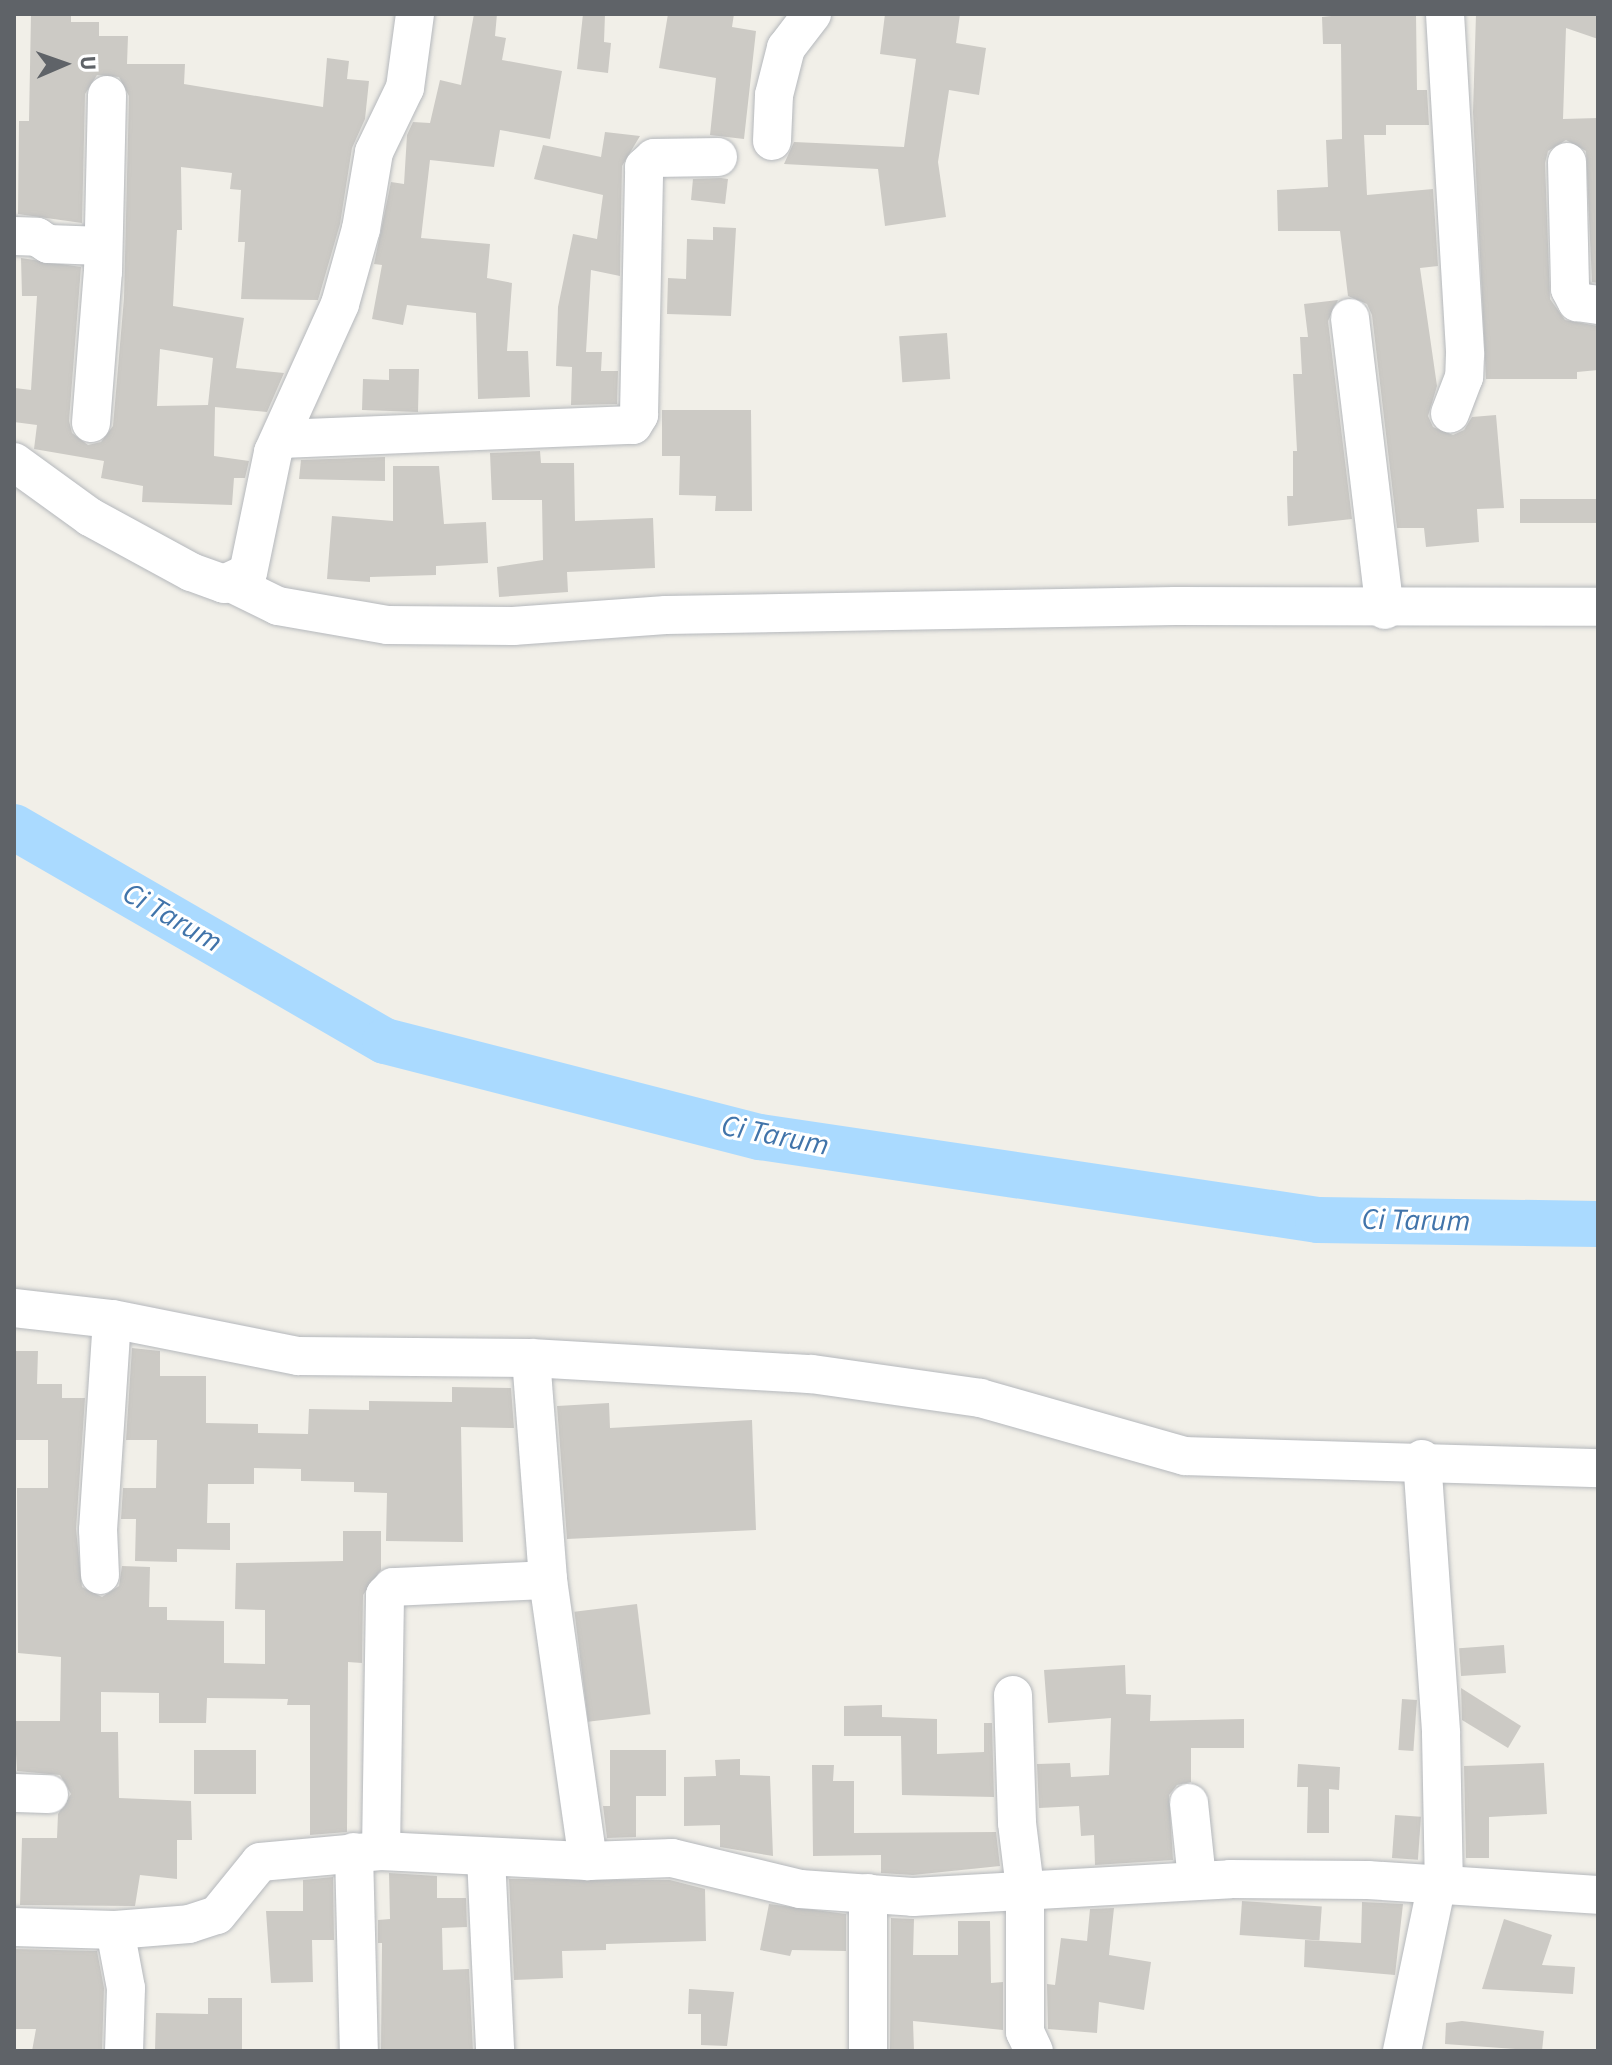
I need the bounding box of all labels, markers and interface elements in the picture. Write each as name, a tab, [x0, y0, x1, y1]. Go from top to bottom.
north arrow	[24, 24, 104, 104]
text: U	[72, 55, 104, 71]
water label: Ci Tarum	[116, 875, 228, 961]
water label: Ci Tarum	[718, 1108, 832, 1164]
water label: Ci Tarum	[1361, 1202, 1471, 1240]

